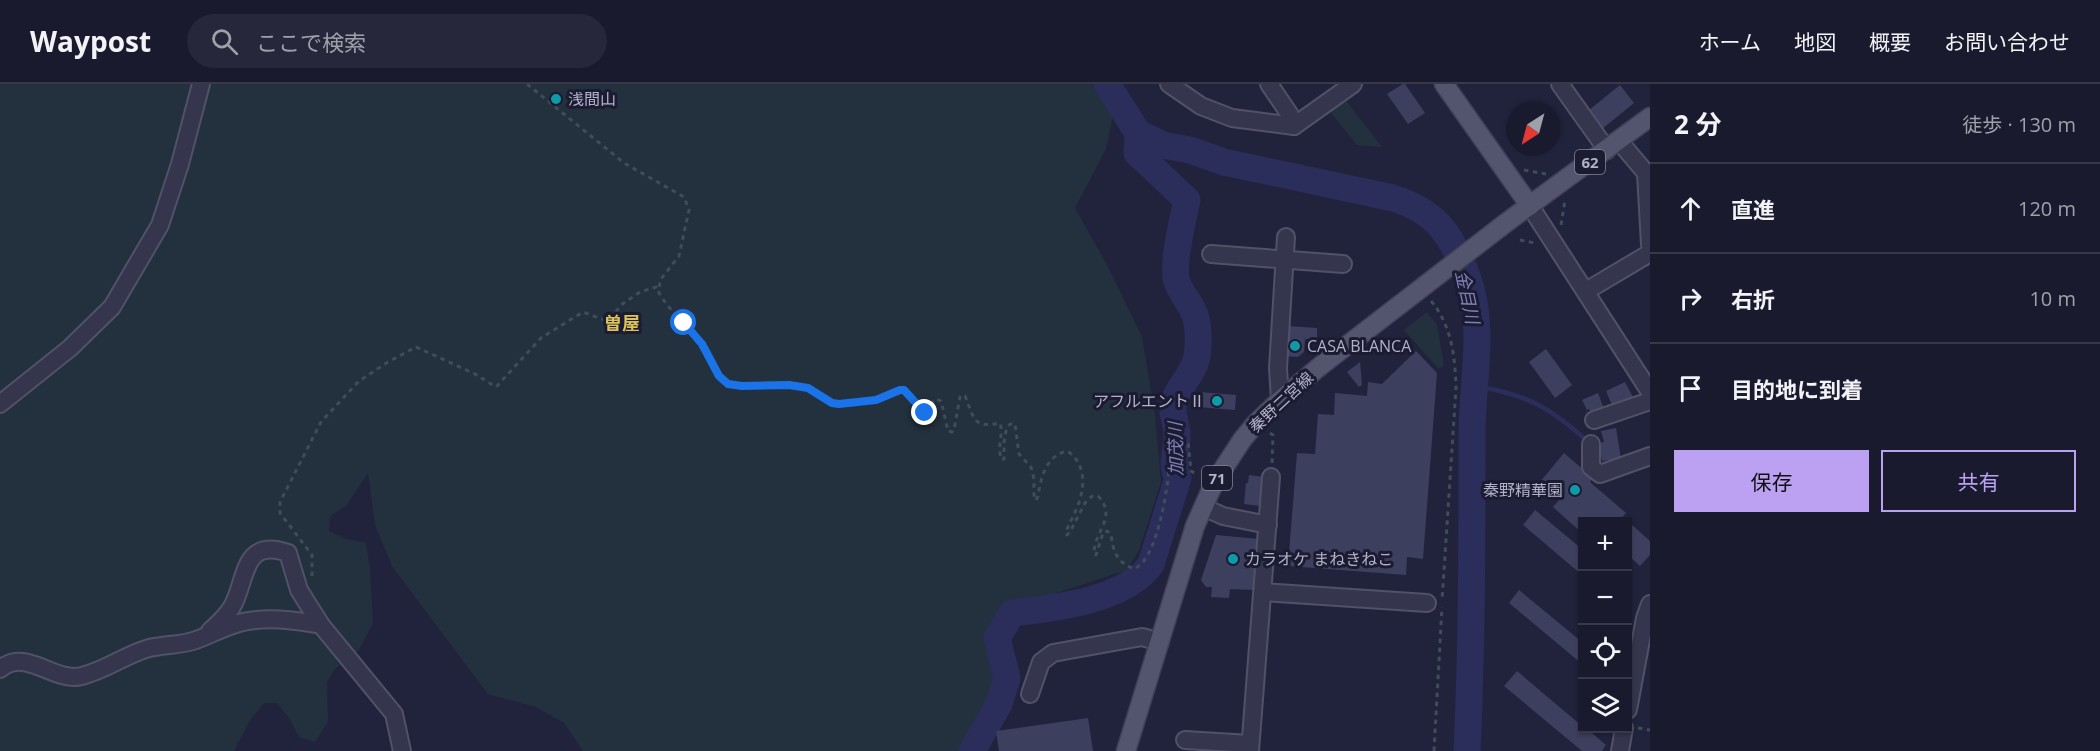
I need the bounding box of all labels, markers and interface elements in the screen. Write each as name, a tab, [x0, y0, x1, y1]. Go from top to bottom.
search box	[187, 14, 607, 68]
text: Waypost	[30, 22, 151, 60]
icon: search	[208, 25, 241, 58]
text: ここで検索	[256, 27, 366, 57]
text: ホーム	[1699, 28, 1761, 56]
text: 地図	[1794, 28, 1836, 56]
text: 概要	[1869, 28, 1911, 56]
text: お問い合わせ	[1944, 28, 2070, 56]
place label: 浅間山	[568, 88, 616, 110]
marker: 浅間山	[549, 92, 563, 106]
north arrow	[1506, 102, 1560, 156]
text: 2 分	[1674, 106, 1722, 142]
text: 徒歩 · 130 m	[1962, 111, 2076, 138]
road number: 62	[1575, 150, 1605, 174]
icon: ahead	[1674, 192, 1707, 225]
text: 直進	[1731, 194, 1775, 224]
text: 120 m	[2018, 195, 2076, 222]
water label: 金目川	[1451, 268, 1486, 328]
icon: right	[1674, 282, 1707, 315]
text: 右折	[1731, 284, 1775, 314]
text: 10 m	[2029, 285, 2076, 312]
route start	[670, 309, 696, 335]
district label: 曽屋	[604, 311, 640, 335]
place label: CASA BLANCA	[1307, 335, 1412, 357]
marker: CASA BLANCA	[1288, 339, 1302, 353]
street label: 秦野二宮線	[1244, 367, 1318, 437]
icon: arrive	[1674, 372, 1707, 405]
text: 目的地に到着	[1731, 374, 1863, 404]
place label: アフルエントⅡ	[1093, 390, 1205, 412]
marker: アフルエントⅡ	[1210, 394, 1224, 408]
route end	[911, 399, 937, 425]
water label: 加茂川	[1162, 420, 1187, 476]
button: 保存	[1674, 450, 1869, 512]
button: 共有	[1881, 450, 2076, 512]
road number: 71	[1202, 466, 1232, 490]
place label: 秦野精華園	[1483, 479, 1563, 501]
marker: 秦野精華園	[1568, 483, 1582, 497]
map controls	[1578, 517, 1632, 733]
button: +	[1578, 517, 1632, 571]
place label: カラオケ まねきねこ	[1245, 548, 1393, 570]
marker: カラオケ まねきねこ	[1226, 552, 1240, 566]
button: −	[1578, 571, 1632, 625]
button: locate	[1578, 625, 1632, 679]
button: layers	[1578, 679, 1632, 733]

